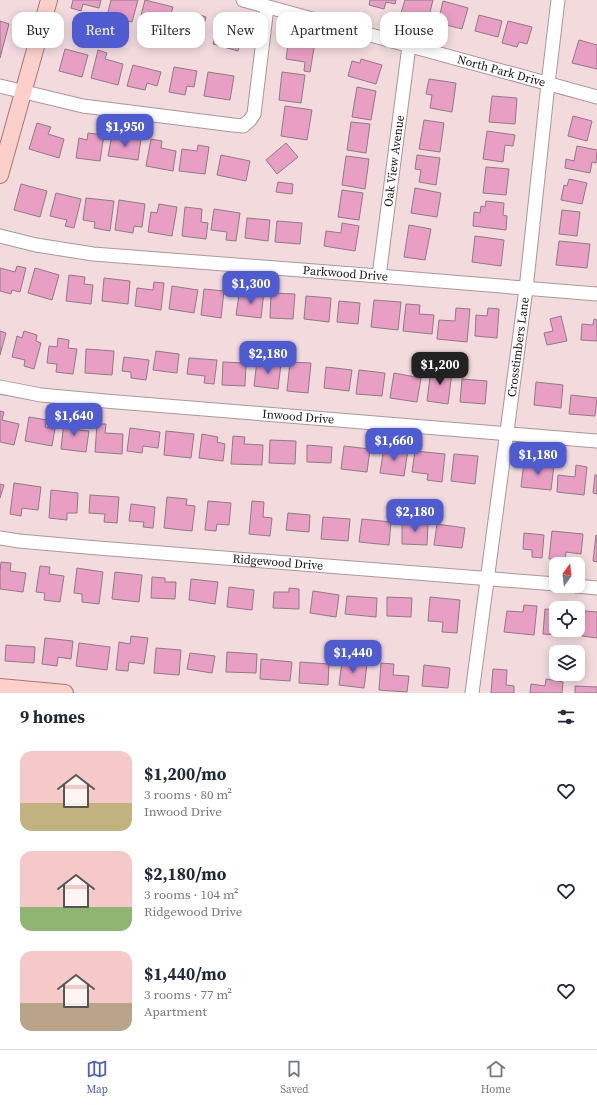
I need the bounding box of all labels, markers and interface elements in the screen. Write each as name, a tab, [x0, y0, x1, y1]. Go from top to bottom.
chip: Buy	[12, 12, 64, 48]
chip: Rent	[72, 12, 129, 48]
chip: Filters	[137, 12, 205, 48]
chip: New	[213, 12, 268, 48]
chip: Apartment	[276, 12, 372, 48]
chip: House	[380, 12, 448, 48]
street label: North Park Drive	[455, 51, 547, 91]
pin: $1,950	[92, 114, 158, 148]
street label: Oak View Avenue	[380, 114, 408, 208]
text: $1,950	[105, 118, 145, 135]
street label: Parkwood Drive	[302, 262, 389, 285]
pin: $1,300	[218, 271, 284, 305]
text: $1,300	[231, 275, 271, 292]
street label: Crosstimbers Lane	[504, 296, 533, 398]
pin: $2,180	[235, 341, 301, 375]
text: $2,180	[248, 345, 288, 362]
pin: $1,200	[407, 352, 473, 386]
text: $1,200	[420, 356, 460, 373]
pin: $1,640	[41, 403, 107, 437]
street label: Inwood Drive	[262, 406, 335, 428]
text: $1,640	[54, 407, 94, 424]
pin: $1,660	[361, 428, 427, 462]
text: $1,660	[374, 432, 414, 449]
pin: $1,180	[505, 442, 571, 476]
text: $1,180	[518, 446, 558, 463]
pin: $2,180	[382, 499, 448, 533]
text: $2,180	[395, 503, 435, 520]
street label: Ridgewood Drive	[232, 551, 324, 574]
north arrow	[549, 557, 585, 593]
map controls	[549, 557, 585, 681]
button: locate	[549, 601, 585, 637]
pin: $1,440	[320, 640, 386, 674]
text: $1,440	[333, 644, 373, 661]
button: layers	[549, 645, 585, 681]
text: 9 homes	[20, 705, 85, 729]
icon: filters	[555, 706, 577, 728]
text: $1,200/mo	[144, 762, 226, 786]
icon: home	[52, 767, 100, 815]
icon: heart	[555, 780, 577, 802]
text: 3 rooms · 80 m²	[144, 786, 232, 803]
text: Inwood Drive	[144, 803, 222, 820]
text: $2,180/mo	[144, 862, 226, 886]
icon: home	[52, 867, 100, 915]
icon: heart	[555, 880, 577, 902]
text: 3 rooms · 104 m²	[144, 886, 239, 903]
text: Ridgewood Drive	[144, 903, 242, 920]
text: $1,440/mo	[144, 962, 226, 986]
icon: home	[52, 967, 100, 1015]
icon: heart	[555, 980, 577, 1002]
text: 3 rooms · 77 m²	[144, 986, 232, 1003]
text: Apartment	[144, 1003, 207, 1020]
tab: Map	[86, 1058, 108, 1097]
tab: Saved	[280, 1058, 309, 1097]
tab: Home	[481, 1058, 511, 1097]

